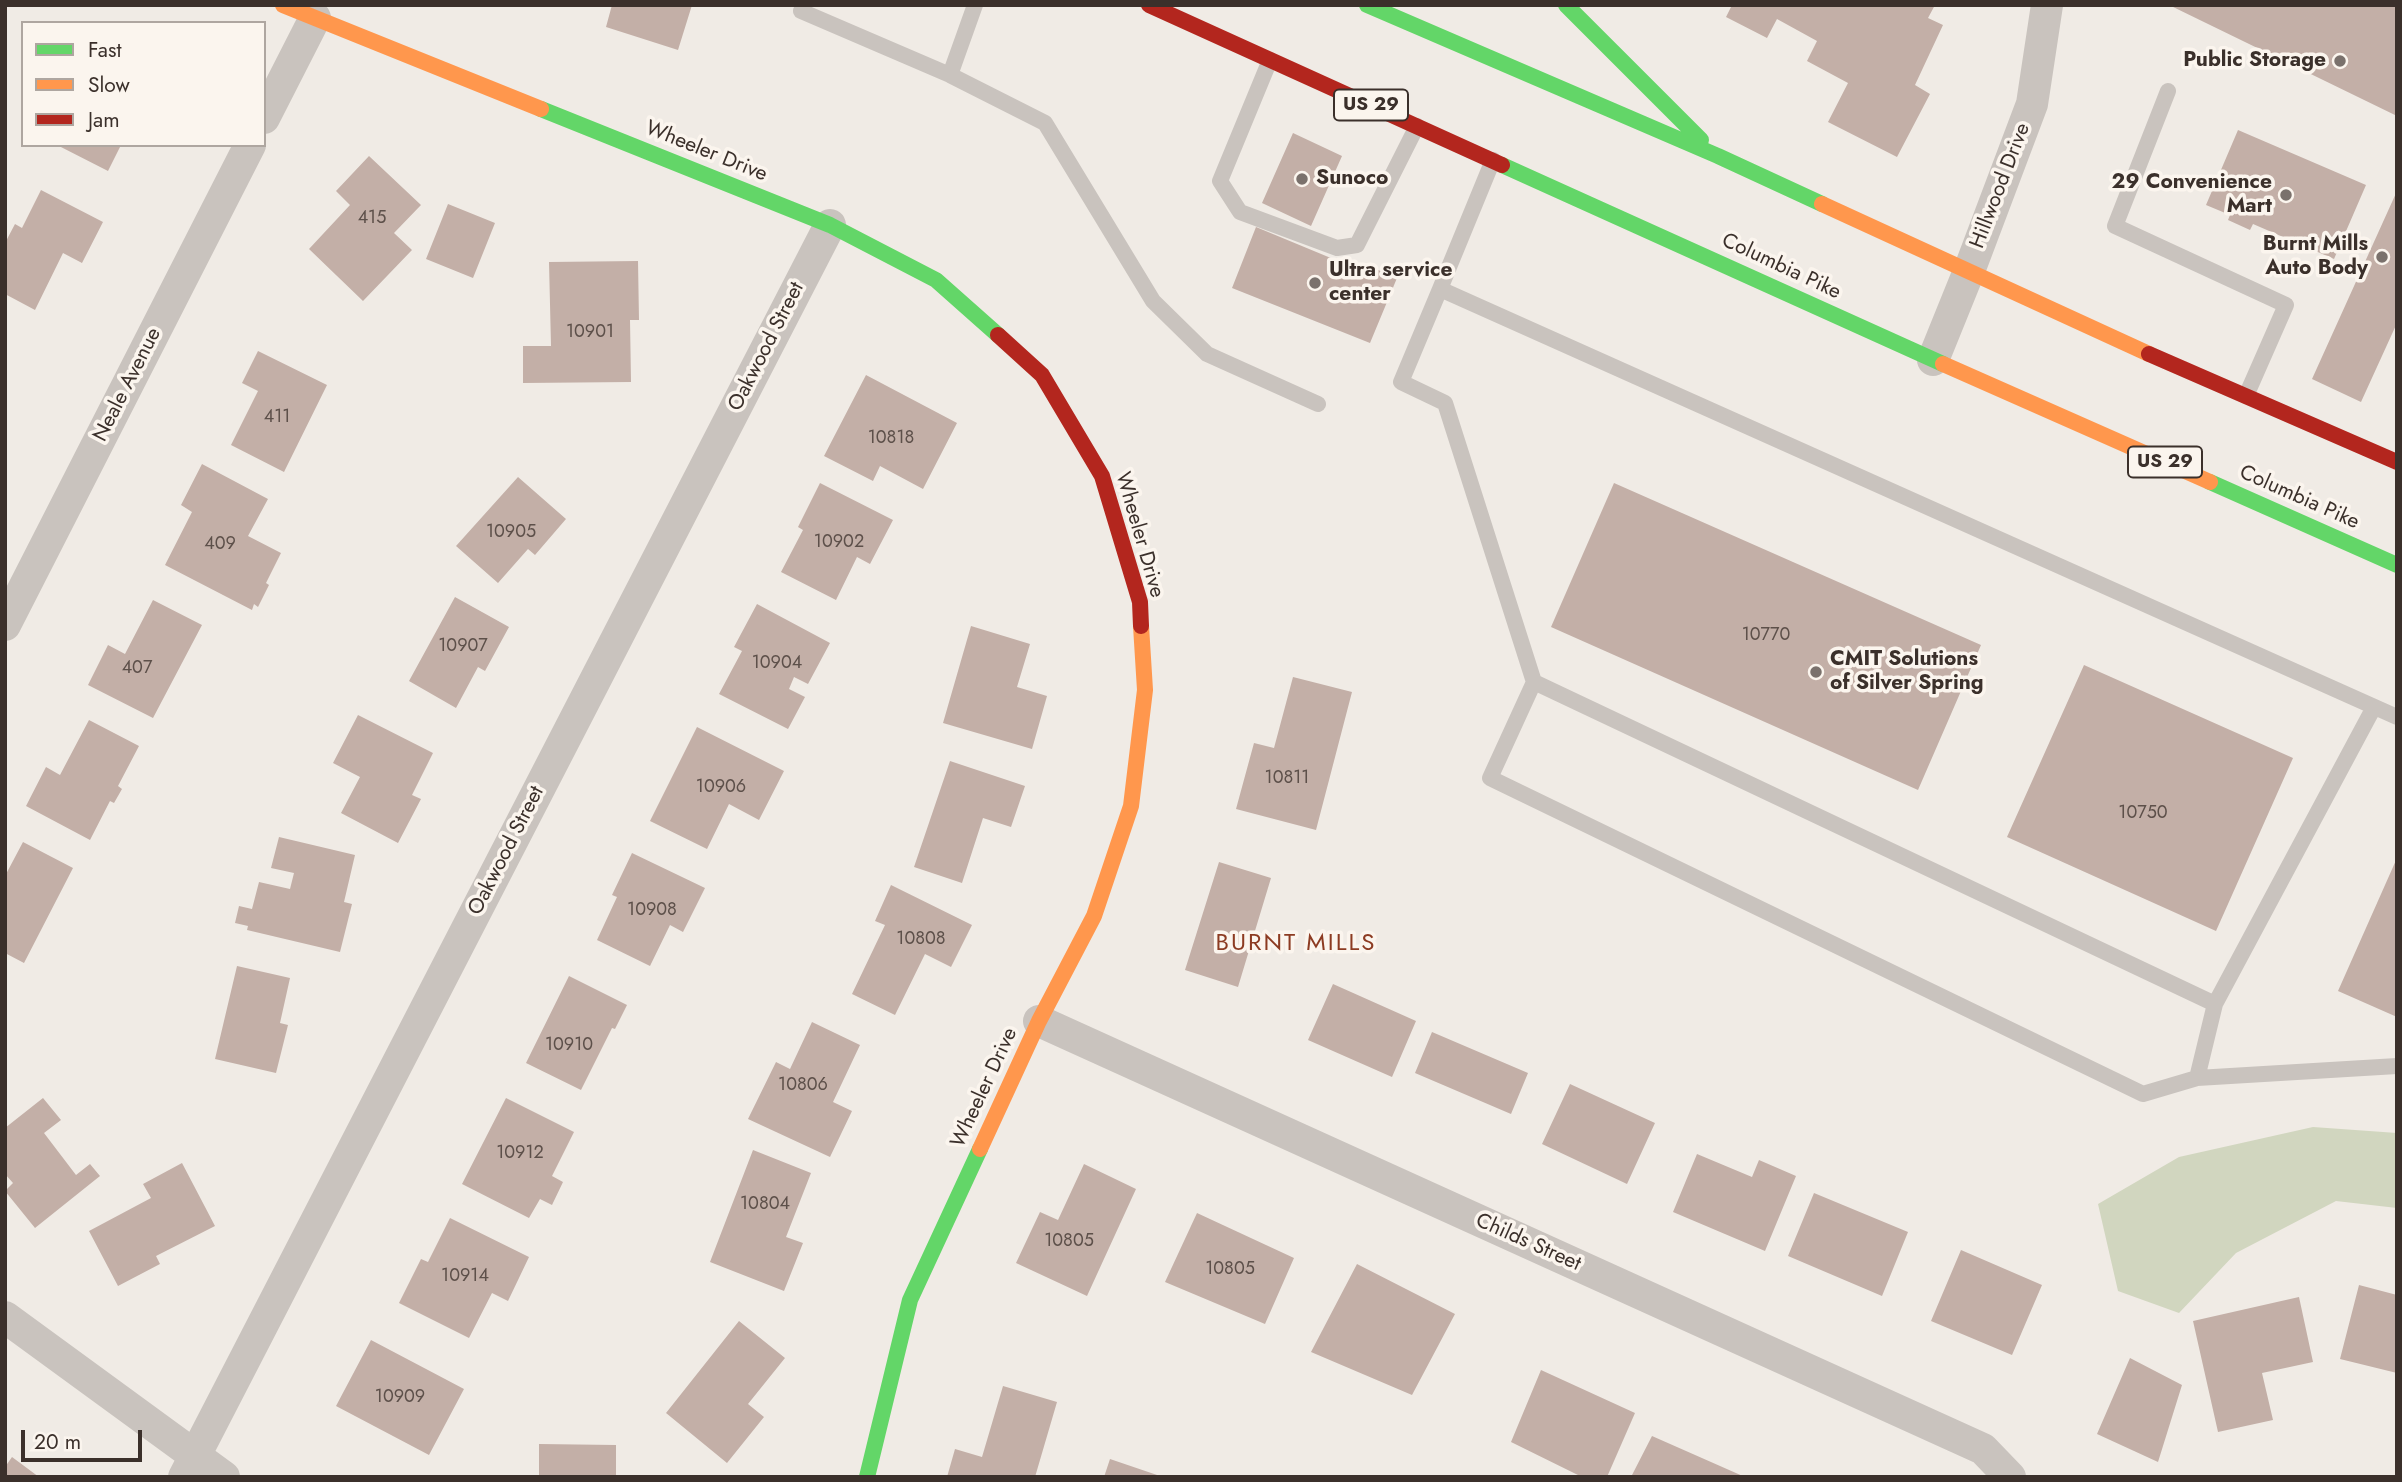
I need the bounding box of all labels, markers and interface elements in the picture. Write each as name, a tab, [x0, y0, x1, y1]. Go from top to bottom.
legend	[21, 21, 266, 147]
text: Fast	[88, 35, 121, 65]
place label: Public Storage	[2183, 48, 2326, 74]
marker: Public Storage	[2332, 53, 2348, 69]
text: Slow	[88, 70, 130, 100]
road number: US 29	[1334, 90, 1408, 120]
text: Jam	[88, 105, 120, 135]
street label: Wheeler Drive	[641, 116, 771, 188]
street label: Hillwood Drive	[1966, 120, 2036, 252]
place label: Sunoco	[1316, 166, 1388, 192]
place label: 29 Convenience Mart	[2112, 170, 2272, 220]
marker: Sunoco	[1294, 171, 1310, 187]
marker: 29 Convenience Mart	[2278, 187, 2294, 203]
house number: 415	[358, 208, 386, 230]
street label: Columbia Pike	[1717, 228, 1845, 306]
place label: Burnt Mills Auto Body	[2263, 232, 2368, 282]
marker: Burnt Mills Auto Body	[2374, 249, 2390, 265]
place label: Ultra service center	[1329, 258, 1452, 308]
marker: Ultra service center	[1307, 275, 1323, 291]
street label: Oakwood Street	[724, 278, 810, 416]
house number: 10901	[566, 322, 614, 344]
street label: Neale Avenue	[89, 324, 167, 446]
house number: 411	[264, 407, 290, 429]
house number: 10818	[868, 428, 914, 450]
road number: US 29	[2128, 446, 2202, 477]
street label: Columbia Pike	[2235, 460, 2363, 536]
street label: Wheeler Drive	[1109, 469, 1169, 601]
house number: 10905	[486, 522, 536, 544]
house number: 10902	[814, 532, 864, 554]
house number: 409	[204, 534, 236, 556]
house number: 10770	[1742, 625, 1790, 647]
house number: 10907	[438, 636, 488, 658]
place label: CMIT Solutions of Silver Spring	[1830, 647, 1984, 697]
house number: 10904	[752, 653, 802, 675]
house number: 407	[122, 658, 152, 680]
marker: CMIT Solutions of Silver Spring	[1808, 664, 1824, 680]
house number: 10811	[1265, 768, 1309, 790]
house number: 10906	[696, 777, 746, 799]
street label: Oakwood Street	[464, 782, 550, 920]
house number: 10750	[2118, 803, 2168, 825]
house number: 10908	[627, 900, 677, 922]
house number: 10808	[896, 929, 946, 951]
district label: BURNT MILLS	[1217, 930, 1375, 958]
street label: Wheeler Drive	[946, 1024, 1024, 1152]
house number: 10910	[545, 1035, 593, 1057]
house number: 10806	[778, 1075, 828, 1097]
house number: 10912	[496, 1143, 544, 1165]
house number: 10804	[740, 1194, 790, 1216]
street label: Childs Street	[1471, 1209, 1585, 1277]
house number: 10805	[1044, 1231, 1094, 1253]
house number: 10805	[1205, 1259, 1255, 1281]
house number: 10914	[441, 1266, 489, 1288]
house number: 10909	[375, 1387, 425, 1409]
scale bar	[24, 1416, 145, 1460]
text: 20 m	[34, 1427, 81, 1457]

